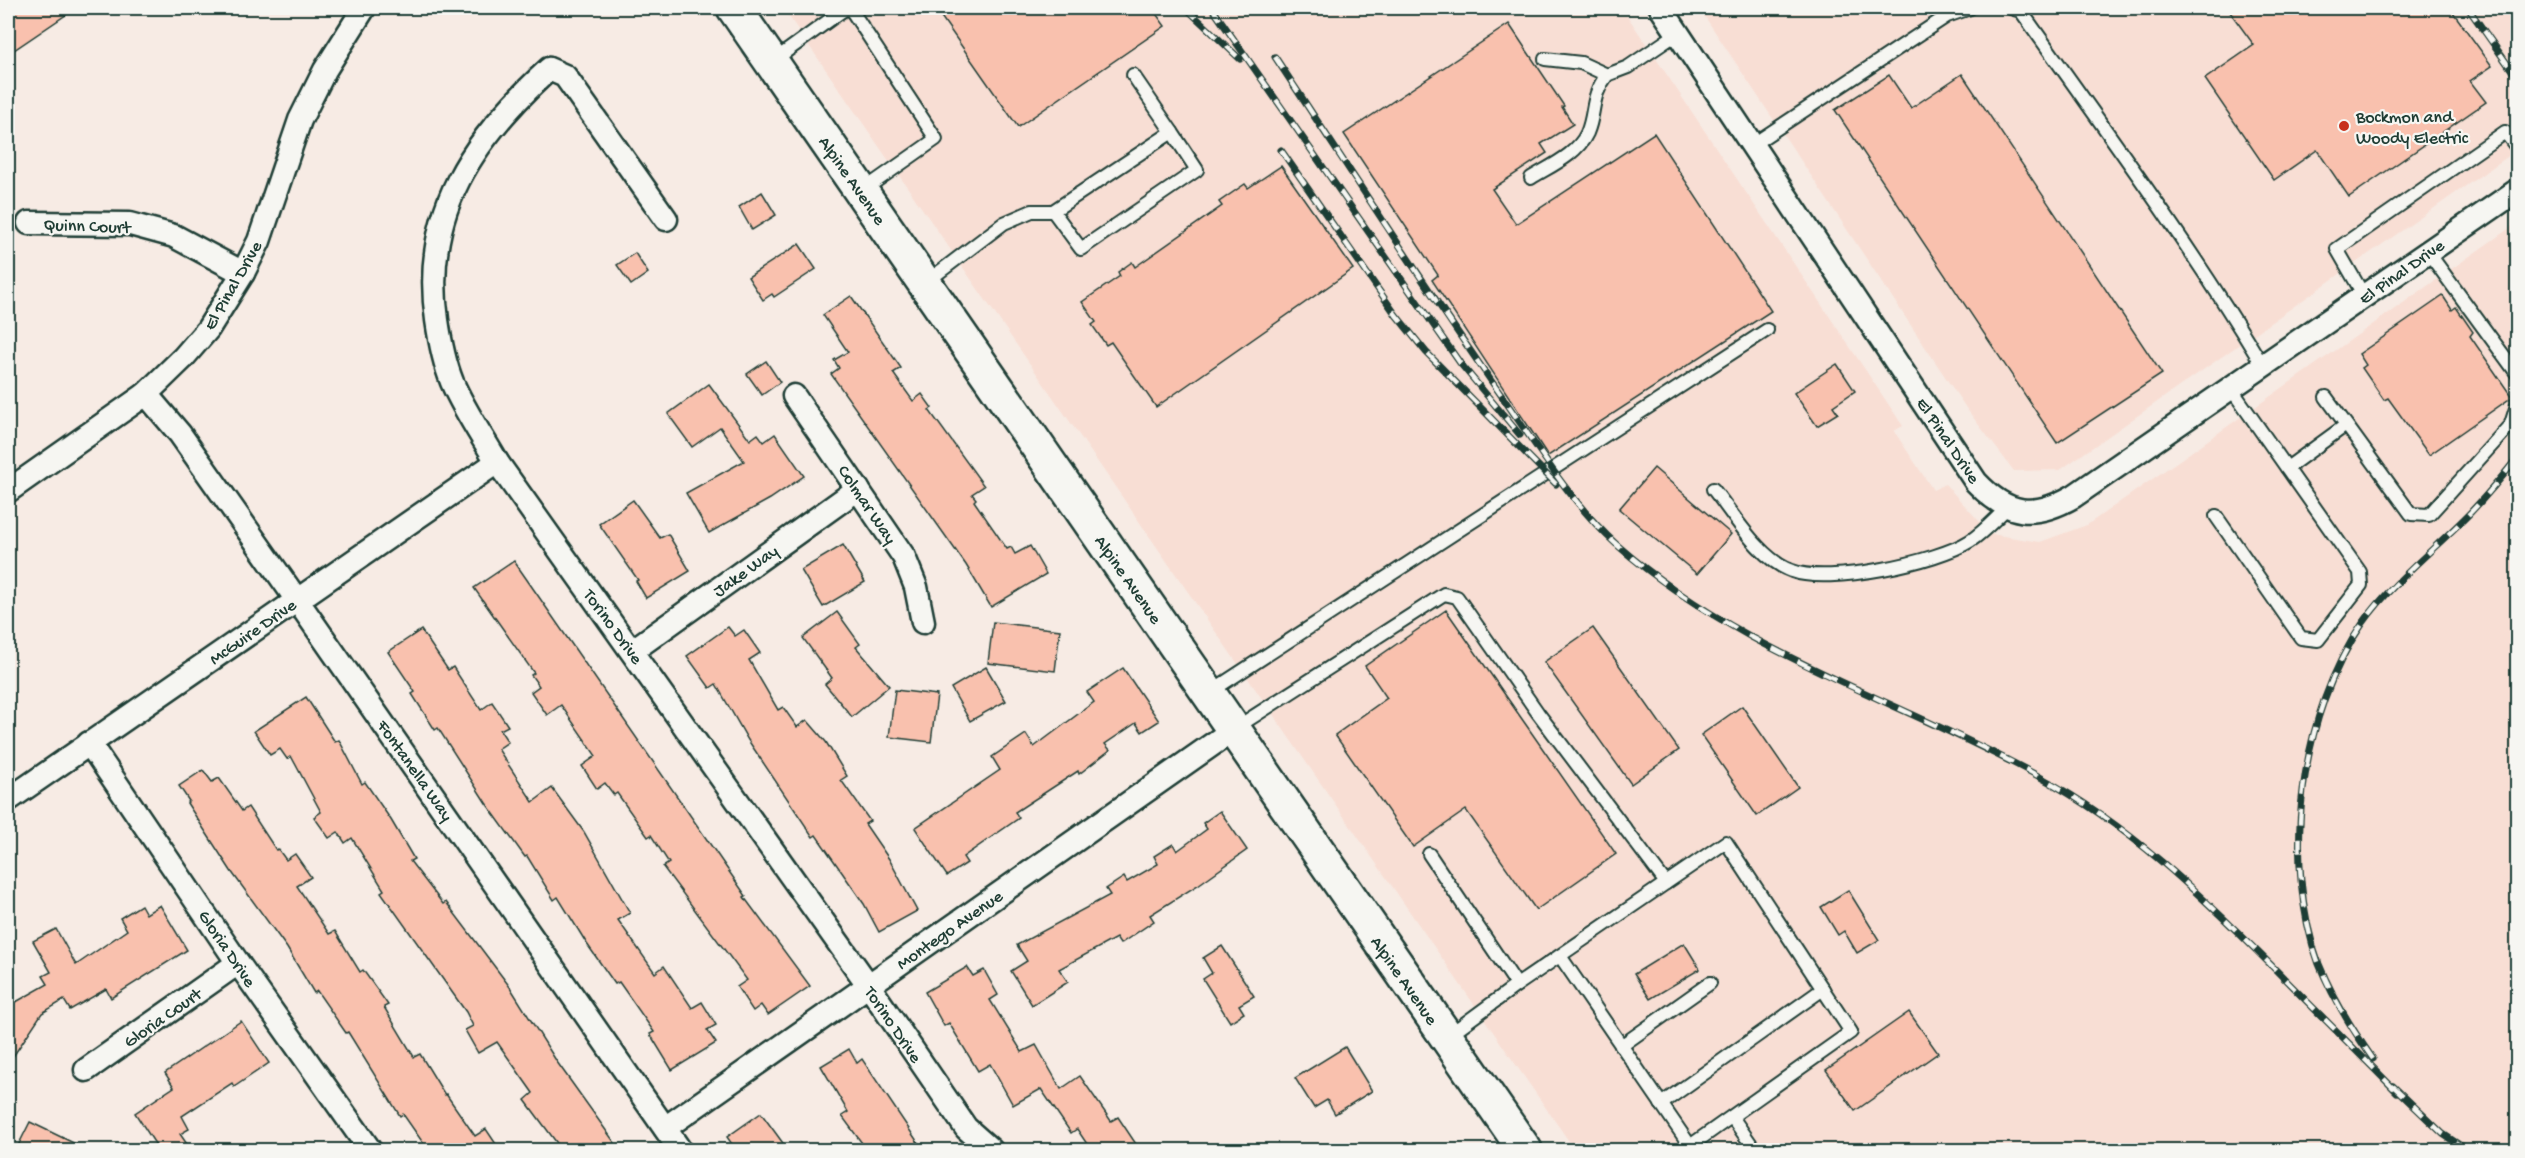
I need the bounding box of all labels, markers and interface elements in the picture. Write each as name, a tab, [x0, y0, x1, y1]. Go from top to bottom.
place label: Bockmon and Woody Electric	[2355, 108, 2469, 150]
marker: Bockmon and Woody Electric	[2337, 119, 2351, 133]
street label: Alpine Avenue	[813, 133, 890, 230]
street label: Quinn Court	[43, 215, 132, 240]
street label: El Pinal Drive	[2356, 236, 2450, 310]
street label: El Pinal Drive	[200, 237, 268, 334]
street label: El Pinal Drive	[1910, 394, 1984, 489]
street label: Colmar Way	[832, 462, 900, 549]
street label: Alpine Avenue	[1089, 532, 1166, 629]
street label: Jake Way	[710, 541, 783, 603]
street label: Torino Drive	[577, 585, 647, 670]
street label: McGuire Drive	[206, 595, 302, 671]
street label: Fontanella Way	[371, 716, 457, 826]
street label: Montego Avenue	[893, 886, 1008, 975]
street label: Gloria Drive	[192, 907, 260, 993]
street label: Alpine Avenue	[1365, 933, 1442, 1030]
street label: Torino Drive	[858, 982, 926, 1068]
street label: Gloria Court	[120, 984, 208, 1054]

